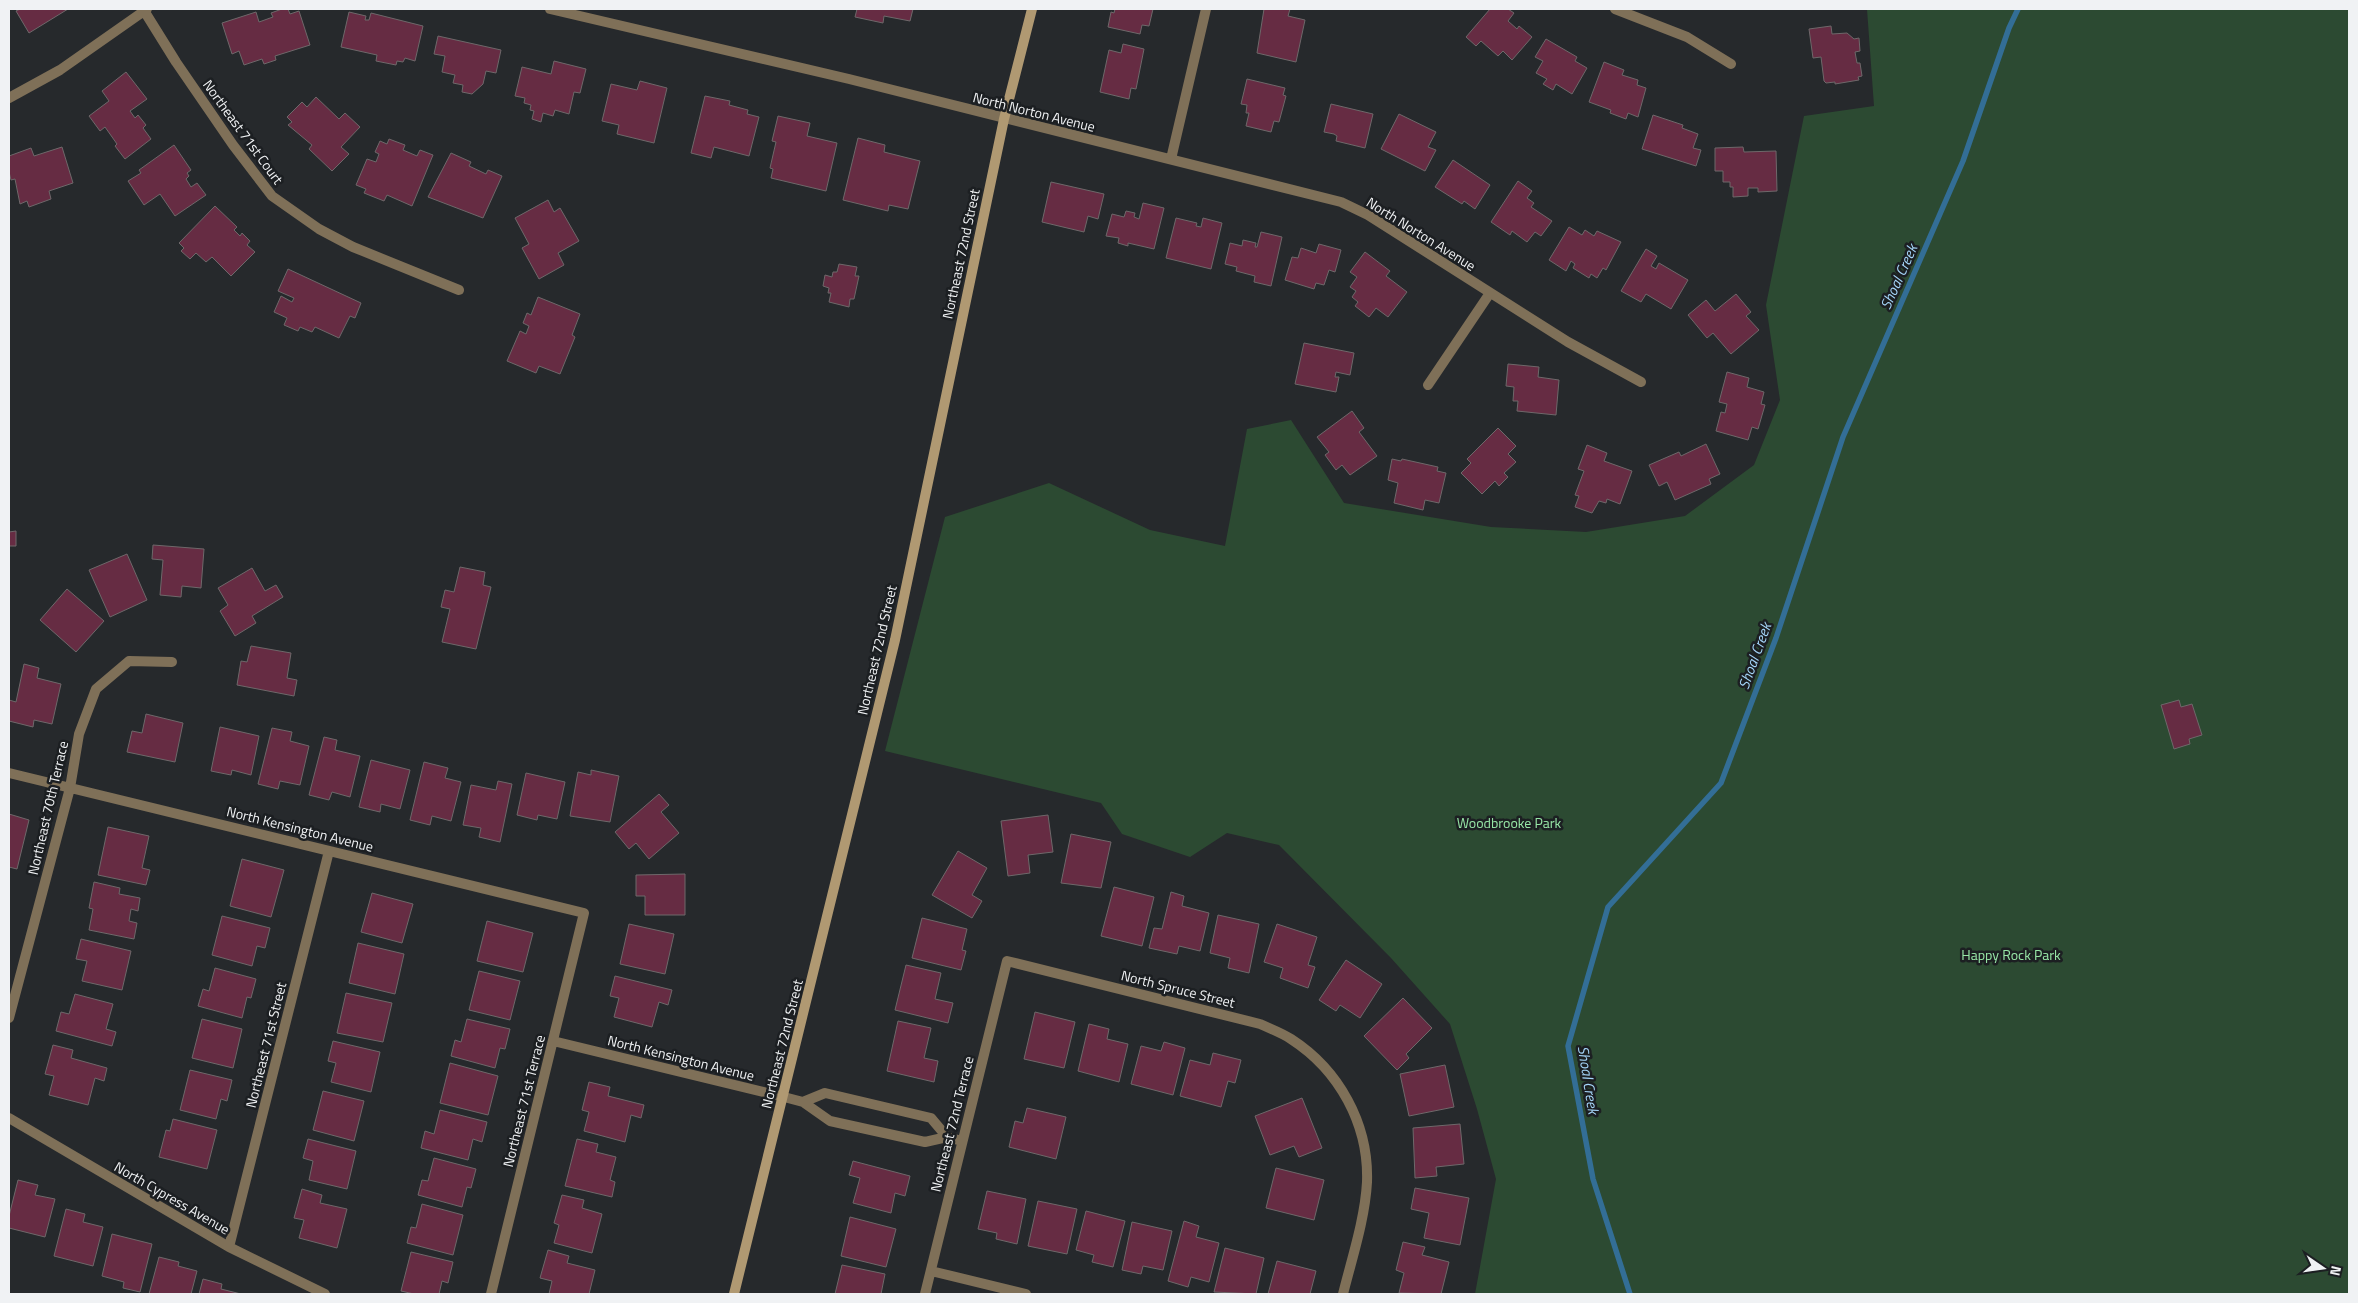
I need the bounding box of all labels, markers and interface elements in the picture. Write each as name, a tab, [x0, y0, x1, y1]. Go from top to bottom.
street label: Northeast 71st Court	[198, 75, 289, 188]
street label: North Norton Avenue	[971, 86, 1098, 137]
street label: Northeast 72nd Street	[936, 187, 985, 321]
street label: North Norton Avenue	[1362, 191, 1480, 276]
water label: Shoal Creek	[1874, 238, 1924, 313]
street label: Northeast 72nd Street	[851, 583, 902, 717]
water label: Shoal Creek	[1732, 617, 1778, 692]
street label: Northeast 70th Terrace	[22, 739, 73, 877]
street label: North Kensington Avenue	[225, 800, 376, 857]
park label: Woodbrooke Park	[1457, 812, 1562, 833]
park label: Happy Rock Park	[1961, 944, 2061, 965]
street label: North Spruce Street	[1119, 964, 1237, 1013]
street label: Northeast 72nd Street	[755, 977, 808, 1111]
street label: Northeast 71st Street	[240, 980, 291, 1110]
street label: North Kensington Avenue	[606, 1029, 757, 1086]
street label: Northeast 71st Terrace	[497, 1032, 550, 1169]
water label: Shoal Creek	[1572, 1044, 1606, 1118]
street label: Northeast 72nd Terrace	[924, 1054, 979, 1194]
street label: North Cypress Avenue	[111, 1156, 234, 1239]
north arrow	[2298, 1243, 2348, 1293]
text: N	[2325, 1264, 2347, 1278]

